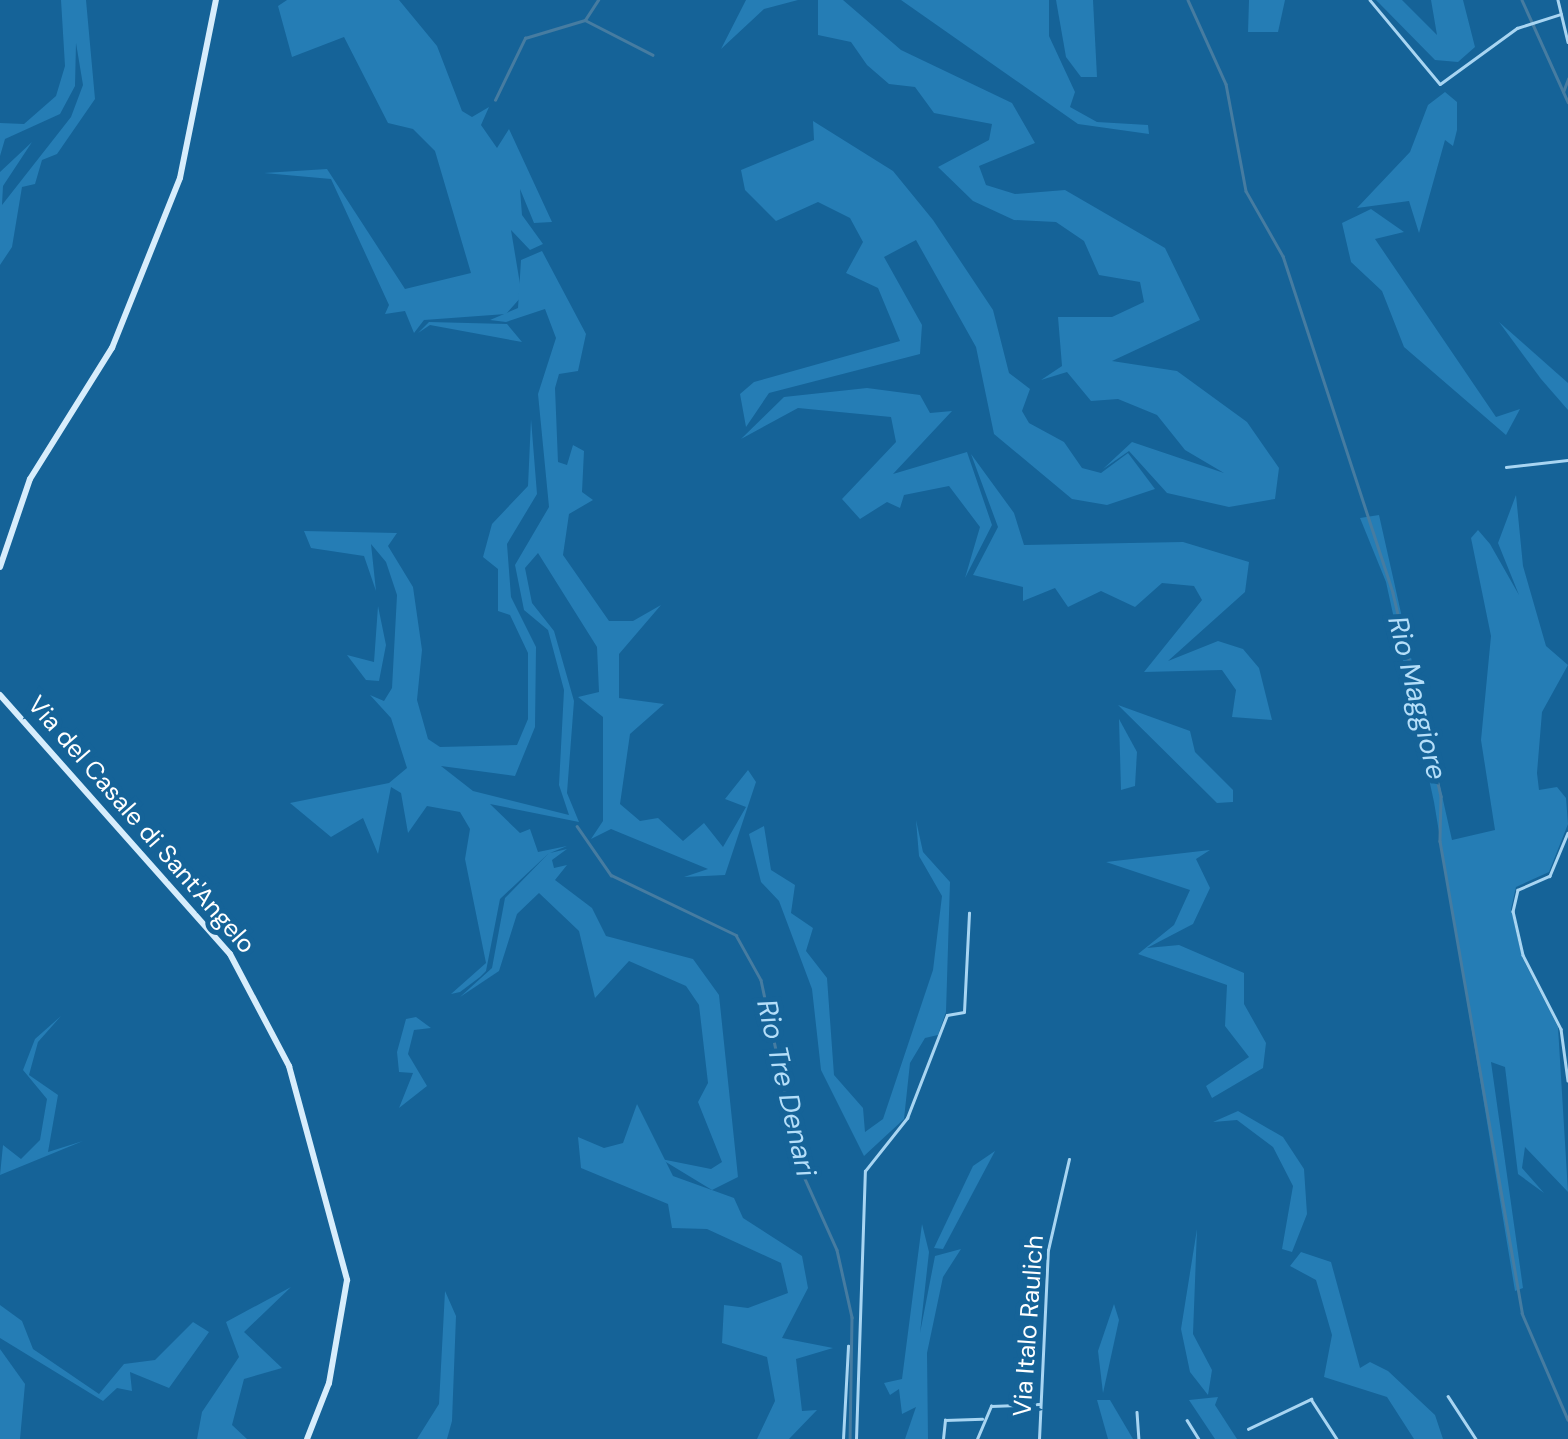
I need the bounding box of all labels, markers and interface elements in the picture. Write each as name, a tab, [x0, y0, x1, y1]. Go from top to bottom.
water label: Rio Maggiore	[1380, 613, 1454, 783]
street label: Via del Casale di Sant'Angelo	[21, 690, 261, 960]
water label: Rio Tre Denari	[749, 996, 823, 1180]
street label: Via Italo Raulich	[1008, 1234, 1050, 1418]

